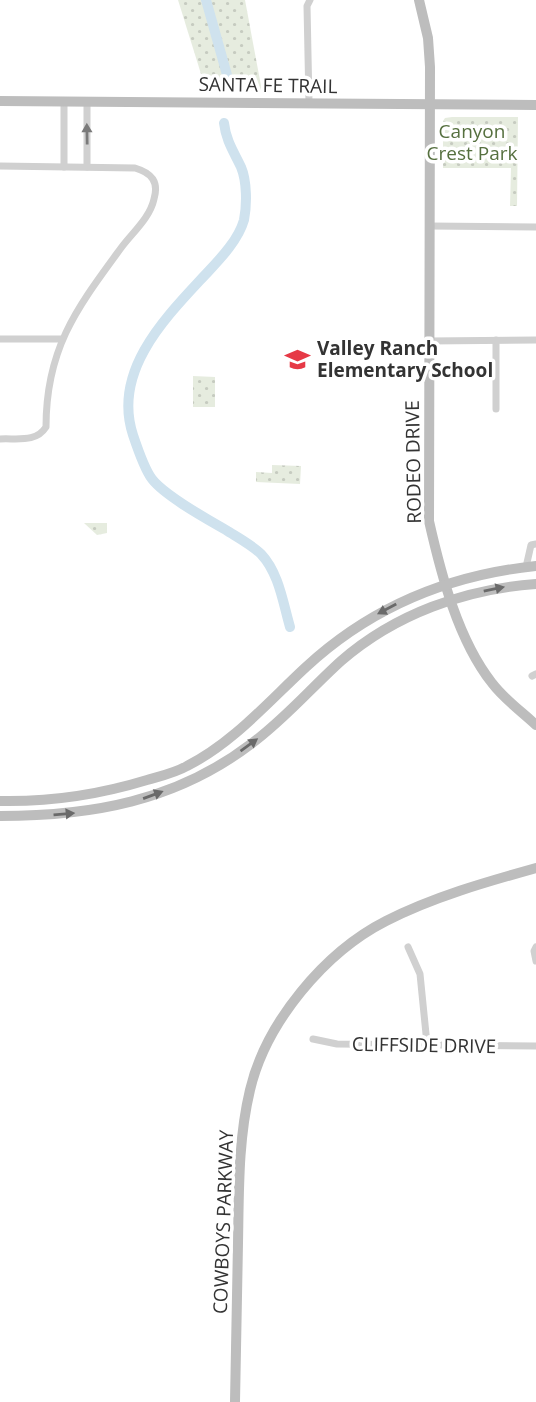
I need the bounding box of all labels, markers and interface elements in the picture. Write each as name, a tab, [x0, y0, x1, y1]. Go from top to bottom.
street label: SANTA FE TRAIL	[198, 71, 338, 99]
park label: Canyon Crest Park	[427, 118, 517, 166]
one-way arrow	[81, 123, 93, 145]
place label: Valley Ranch Elementary School	[317, 335, 493, 383]
school or university icon: Valley Ranch Elementary School	[283, 345, 311, 373]
street label: RODEO DRIVE	[399, 400, 427, 524]
one-way arrow	[483, 584, 505, 595]
one-way arrow	[377, 603, 397, 615]
one-way arrow	[240, 738, 258, 752]
one-way arrow	[143, 789, 164, 800]
one-way arrow	[53, 808, 75, 819]
street label: CLIFFSIDE DRIVE	[352, 1031, 496, 1059]
street label: COWBOYS PARKWAY	[207, 1129, 239, 1315]

